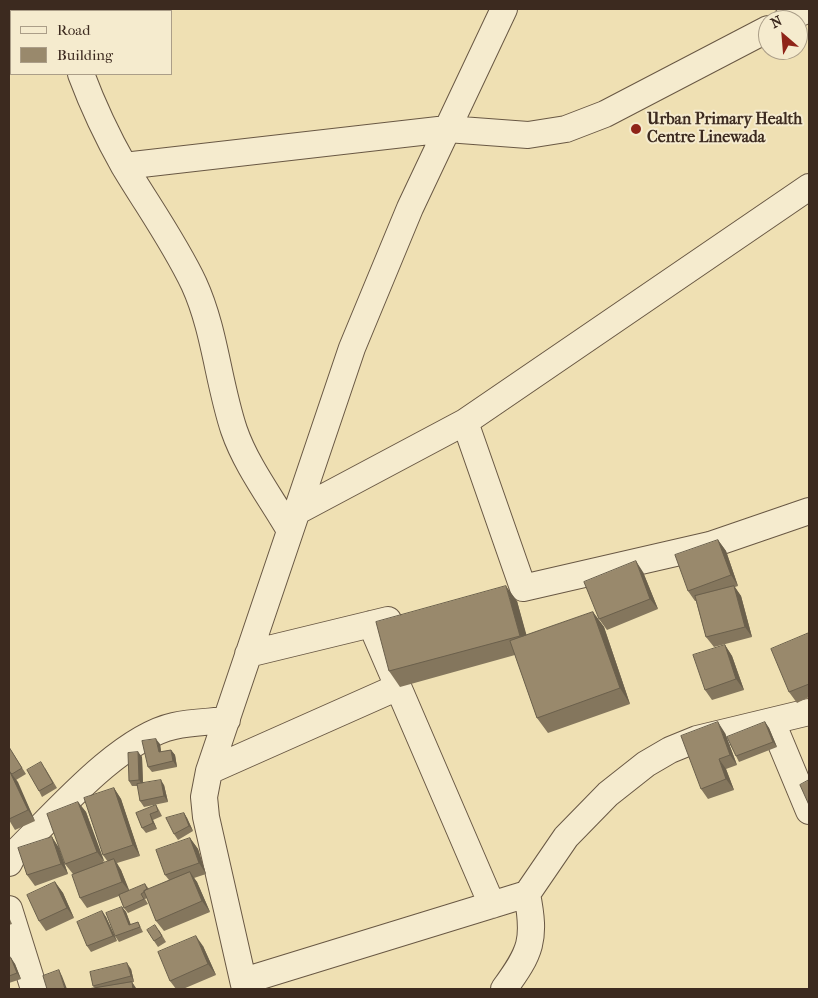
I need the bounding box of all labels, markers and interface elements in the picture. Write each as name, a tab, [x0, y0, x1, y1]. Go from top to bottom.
legend	[10, 10, 172, 75]
north arrow	[758, 10, 808, 60]
text: N	[768, 12, 785, 32]
text: Road	[57, 21, 90, 39]
text: Building	[57, 46, 113, 64]
place label: Urban Primary Health Centre Linewada	[647, 110, 802, 148]
marker: Urban Primary Health Centre Linewada	[629, 122, 643, 136]

